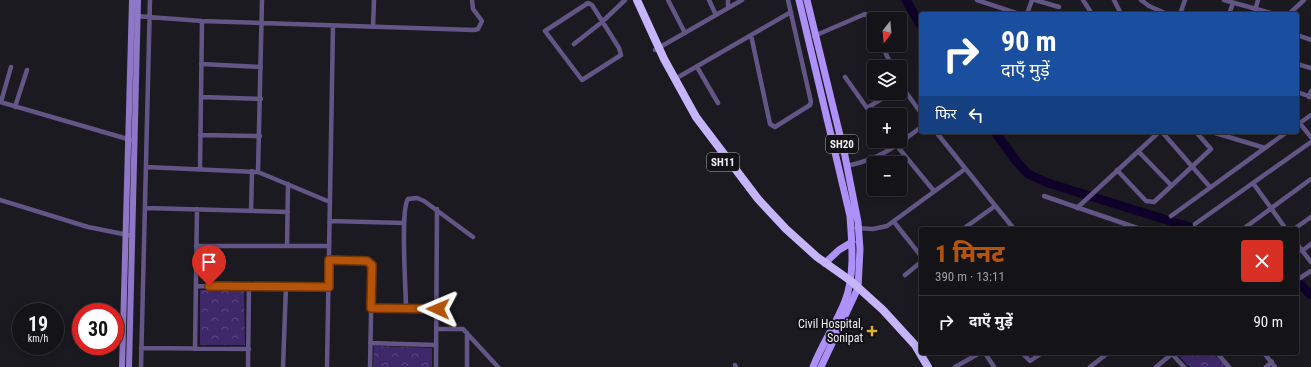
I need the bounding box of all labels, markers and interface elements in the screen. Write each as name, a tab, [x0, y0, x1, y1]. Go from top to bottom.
north arrow	[867, 12, 907, 52]
map controls	[867, 12, 907, 196]
text: 90 m	[1001, 25, 1057, 58]
icon: right	[935, 28, 987, 80]
text: दाएँ मुड़ें	[1001, 59, 1050, 80]
button: layers	[867, 60, 907, 100]
icon: left	[965, 104, 987, 126]
text: फिर	[935, 105, 957, 123]
button: +	[867, 108, 907, 148]
road number: SH20	[826, 135, 858, 153]
road number: SH11	[707, 153, 739, 171]
button: −	[867, 156, 907, 196]
text: 1 मिनट	[935, 240, 1004, 268]
button: close	[1241, 240, 1283, 282]
pin	[192, 245, 226, 286]
icon: arrive	[198, 251, 220, 273]
text: 390 m · 13:11	[935, 269, 1005, 284]
position arrow	[417, 288, 459, 330]
speed limit sign: 30	[72, 303, 124, 355]
icon: right	[935, 311, 957, 333]
text: 19	[28, 312, 48, 336]
text: दाएँ मुड़ें	[969, 312, 1013, 330]
text: 90 m	[1253, 313, 1283, 331]
place label: Civil Hospital, Sonipat	[798, 317, 863, 345]
marker: Civil Hospital, Sonipat	[866, 325, 878, 337]
text: km/h	[28, 333, 48, 344]

